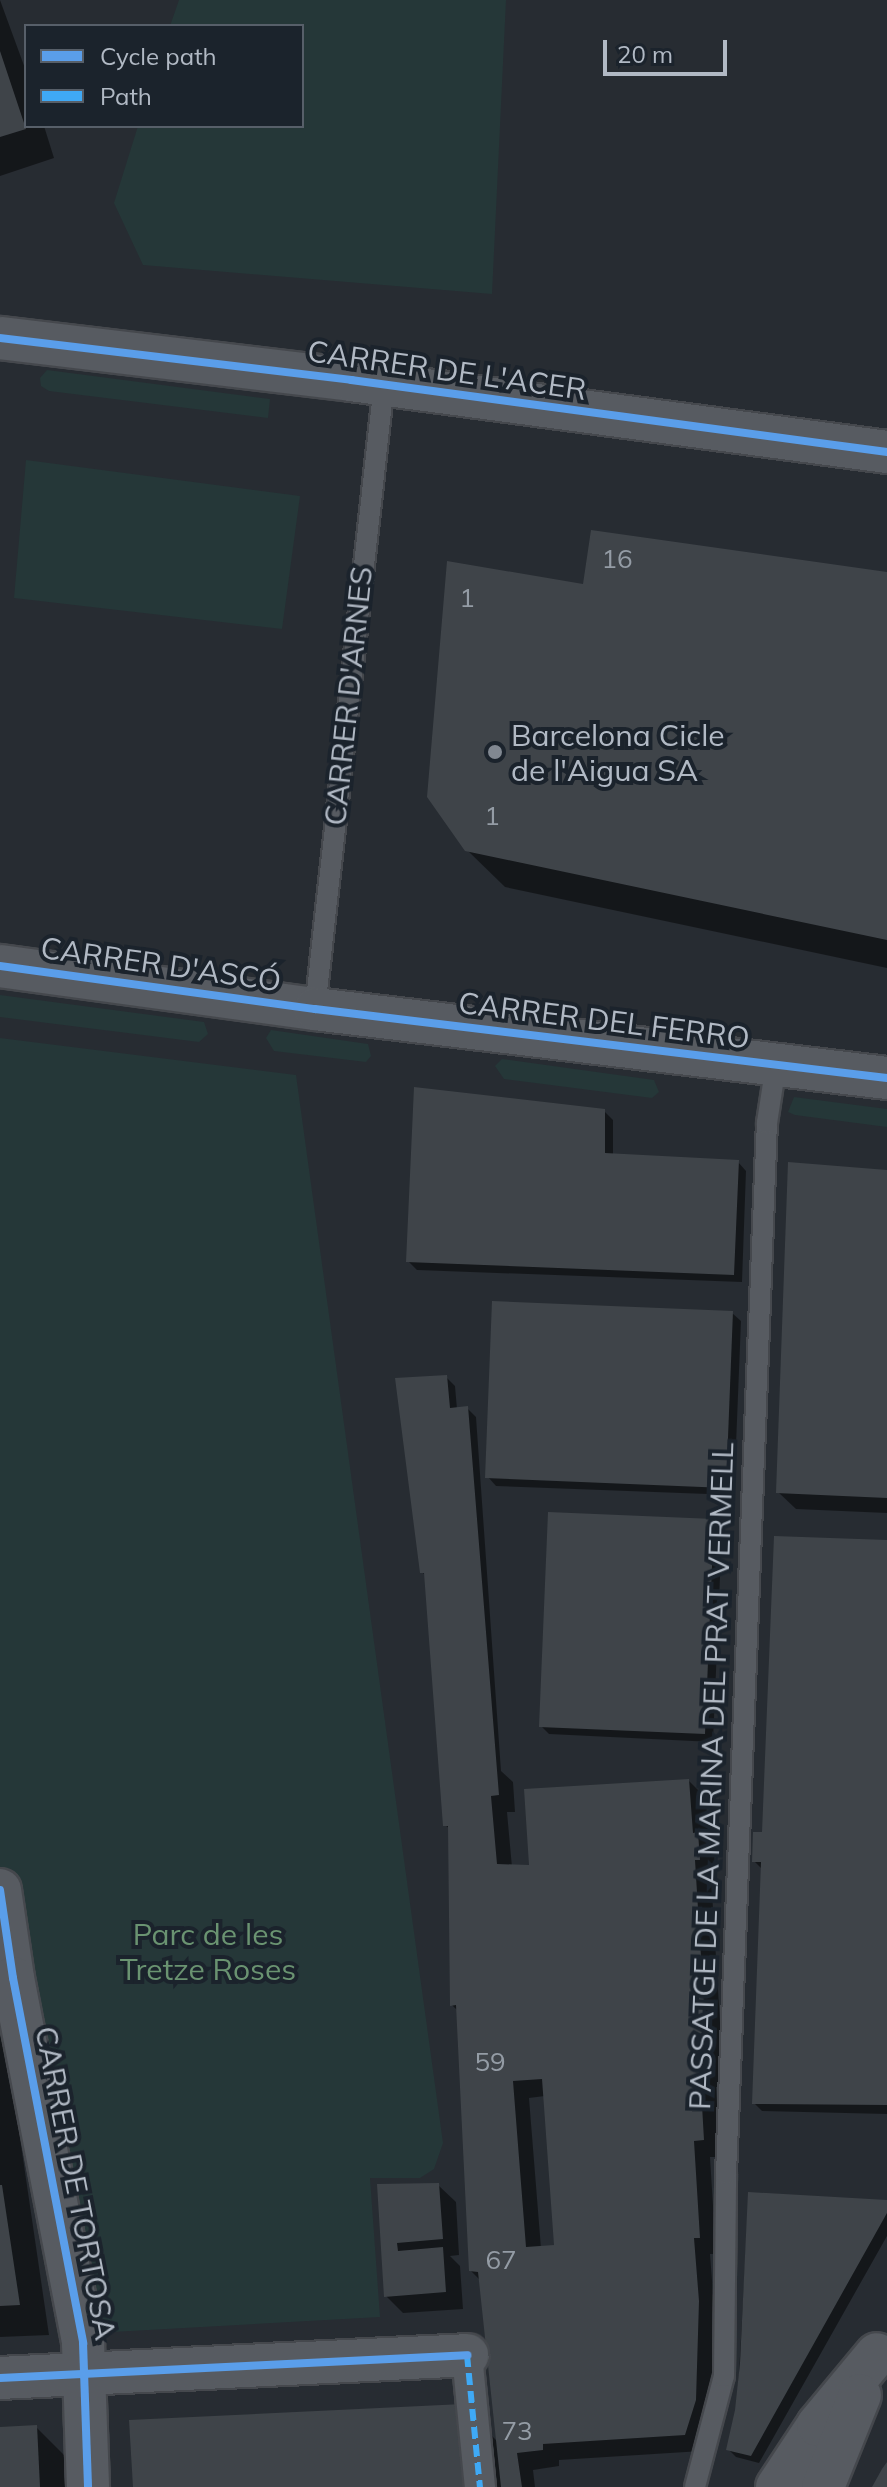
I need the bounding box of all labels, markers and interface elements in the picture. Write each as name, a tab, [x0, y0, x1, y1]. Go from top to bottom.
legend	[24, 24, 304, 128]
scale bar	[607, 24, 731, 74]
text: 20 m	[617, 39, 673, 69]
text: Cycle path	[100, 41, 217, 71]
text: Path	[100, 81, 152, 111]
street label: CARRER DE L'ACER	[305, 333, 589, 407]
house number: 16	[601, 543, 633, 575]
street label: CARRER D'ARNES	[317, 565, 379, 827]
house number: 1	[459, 582, 475, 614]
place label: Barcelona Cicle de l'Aigua SA	[511, 717, 725, 788]
marker: Barcelona Cicle de l'Aigua SA	[486, 743, 504, 761]
house number: 1	[484, 800, 500, 832]
street label: CARRER D'ASCÓ	[38, 929, 284, 999]
street label: CARRER DEL FERRO	[456, 984, 752, 1056]
street label: PASSATGE DE LA MARINA DEL PRAT VERMELL	[681, 1442, 741, 2110]
park label: Parc de les Tretze Roses	[120, 1916, 296, 1986]
street label: CARRER DE TORTOSA	[28, 2023, 124, 2343]
house number: 59	[474, 2046, 506, 2078]
house number: 67	[485, 2244, 517, 2276]
house number: 73	[501, 2415, 533, 2447]

